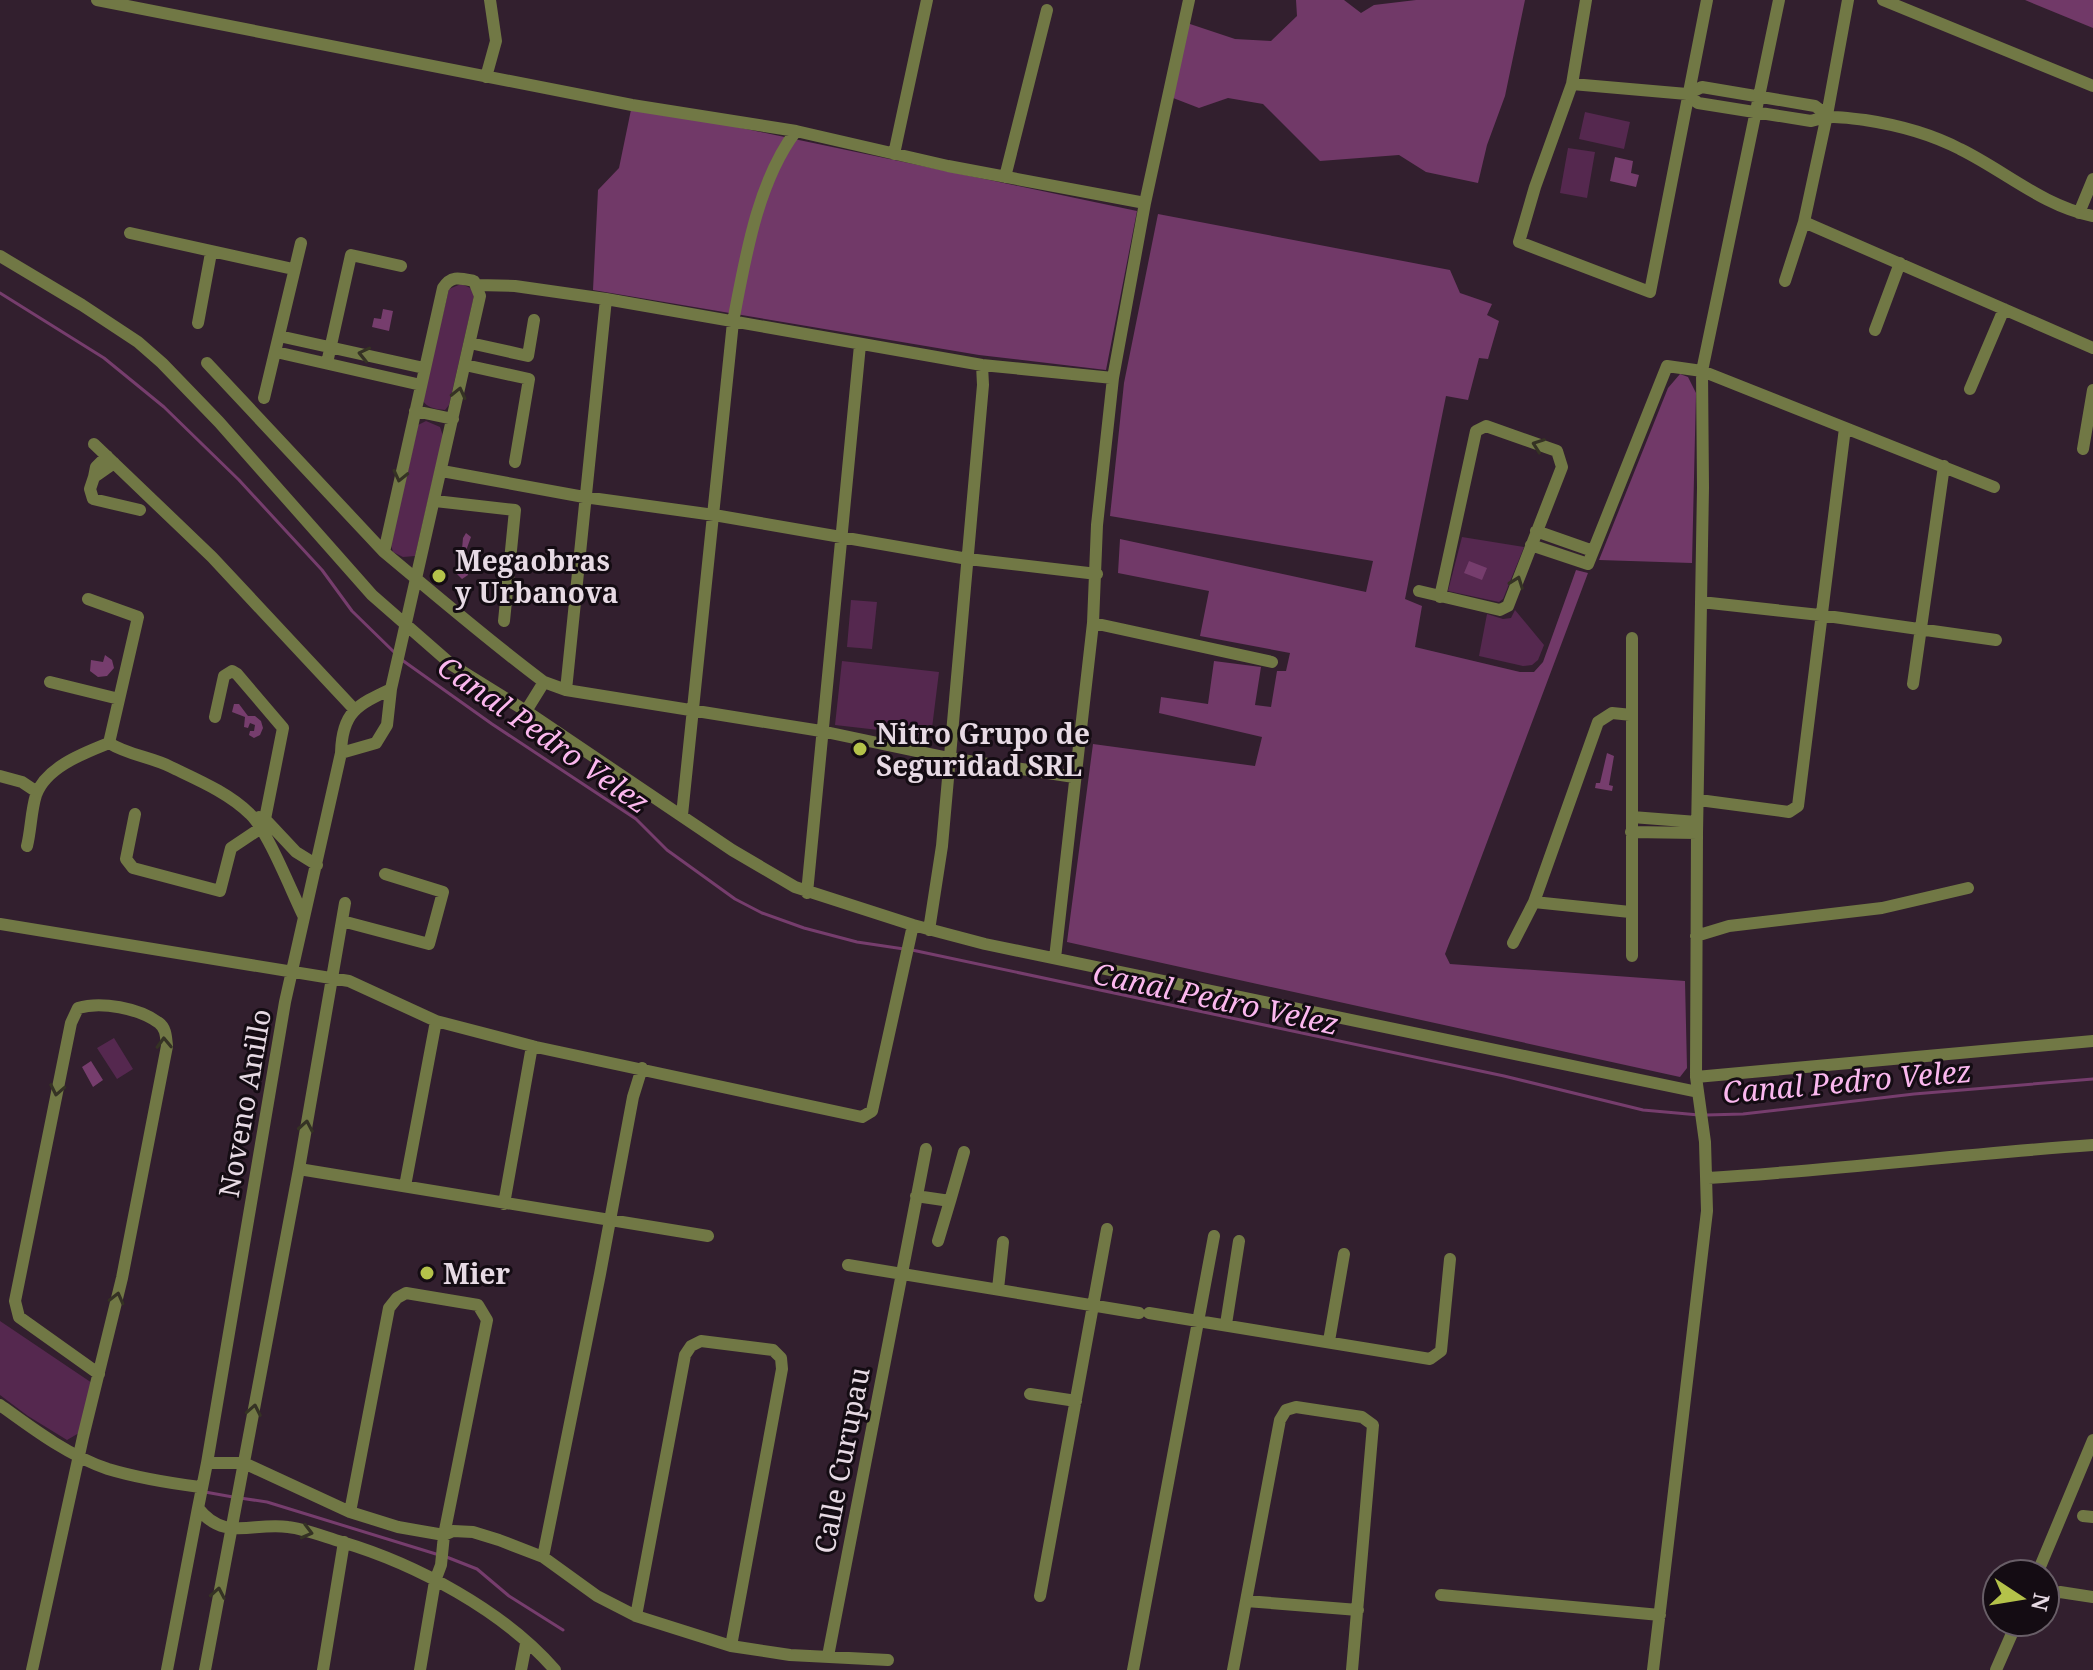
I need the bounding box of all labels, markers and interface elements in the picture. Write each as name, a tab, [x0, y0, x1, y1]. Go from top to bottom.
one-way arrow	[357, 346, 371, 363]
one-way arrow	[450, 387, 467, 400]
one-way arrow	[1532, 438, 1546, 454]
one-way arrow	[393, 468, 410, 482]
place label: Megaobras y Urbanova	[455, 541, 619, 611]
marker: Megaobras y Urbanova	[430, 567, 448, 585]
one-way arrow	[1507, 576, 1523, 590]
water label: Canal Pedro Velez	[430, 645, 658, 823]
place label: Nitro Grupo de Seguridad SRL	[876, 714, 1090, 784]
marker: Nitro Grupo de Seguridad SRL	[851, 740, 869, 758]
water label: Canal Pedro Velez	[1089, 952, 1343, 1044]
street label: Noveno Anillo	[209, 1006, 279, 1200]
one-way arrow	[156, 1037, 173, 1049]
water label: Canal Pedro Velez	[1721, 1050, 1973, 1112]
one-way arrow	[49, 1083, 66, 1097]
one-way arrow	[297, 1120, 314, 1133]
place label: Mier	[443, 1254, 511, 1292]
marker: Mier	[418, 1264, 436, 1282]
one-way arrow	[108, 1292, 125, 1306]
street label: Calle Curupau	[804, 1363, 878, 1557]
one-way arrow	[245, 1403, 262, 1417]
one-way arrow	[300, 1523, 314, 1539]
north arrow	[1981, 1558, 2061, 1638]
one-way arrow	[209, 1586, 226, 1600]
text: N	[2025, 1591, 2058, 1614]

